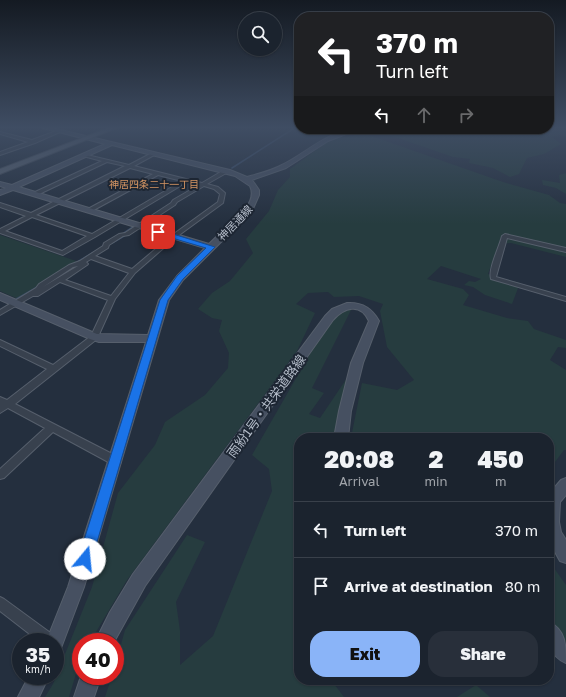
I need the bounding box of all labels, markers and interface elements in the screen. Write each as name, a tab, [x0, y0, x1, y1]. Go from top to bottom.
map controls	[238, 12, 282, 56]
button: search	[238, 12, 282, 56]
text: 370 m	[376, 26, 458, 59]
icon: left	[310, 28, 362, 80]
text: Turn left	[376, 60, 449, 82]
icon: left	[371, 104, 393, 126]
icon: ahead	[413, 104, 435, 126]
icon: right	[455, 104, 477, 126]
district label: 神居四条二十一丁目	[109, 178, 199, 190]
street label: 神居通線	[215, 202, 255, 243]
pin	[141, 215, 175, 249]
icon: arrive	[147, 221, 169, 243]
street label: 雨紛1号・共栄道路線	[223, 351, 309, 461]
text: 20:08	[324, 444, 394, 473]
text: 2	[429, 444, 443, 473]
text: 450	[478, 444, 524, 473]
text: Arrival	[339, 473, 380, 489]
text: min	[424, 473, 447, 489]
text: m	[495, 473, 506, 489]
icon: left	[310, 519, 332, 541]
text: Turn left	[344, 521, 406, 539]
text: 370 m	[495, 521, 538, 539]
position arrow	[64, 538, 106, 580]
icon: arrive	[310, 575, 332, 597]
text: Arrive at destination	[344, 577, 493, 595]
text: 80 m	[505, 577, 540, 595]
button: Exit	[310, 631, 420, 677]
button: Share	[428, 631, 538, 677]
speed limit sign: 40	[72, 633, 124, 685]
text: 35	[26, 642, 50, 666]
text: km/h	[25, 663, 51, 675]

